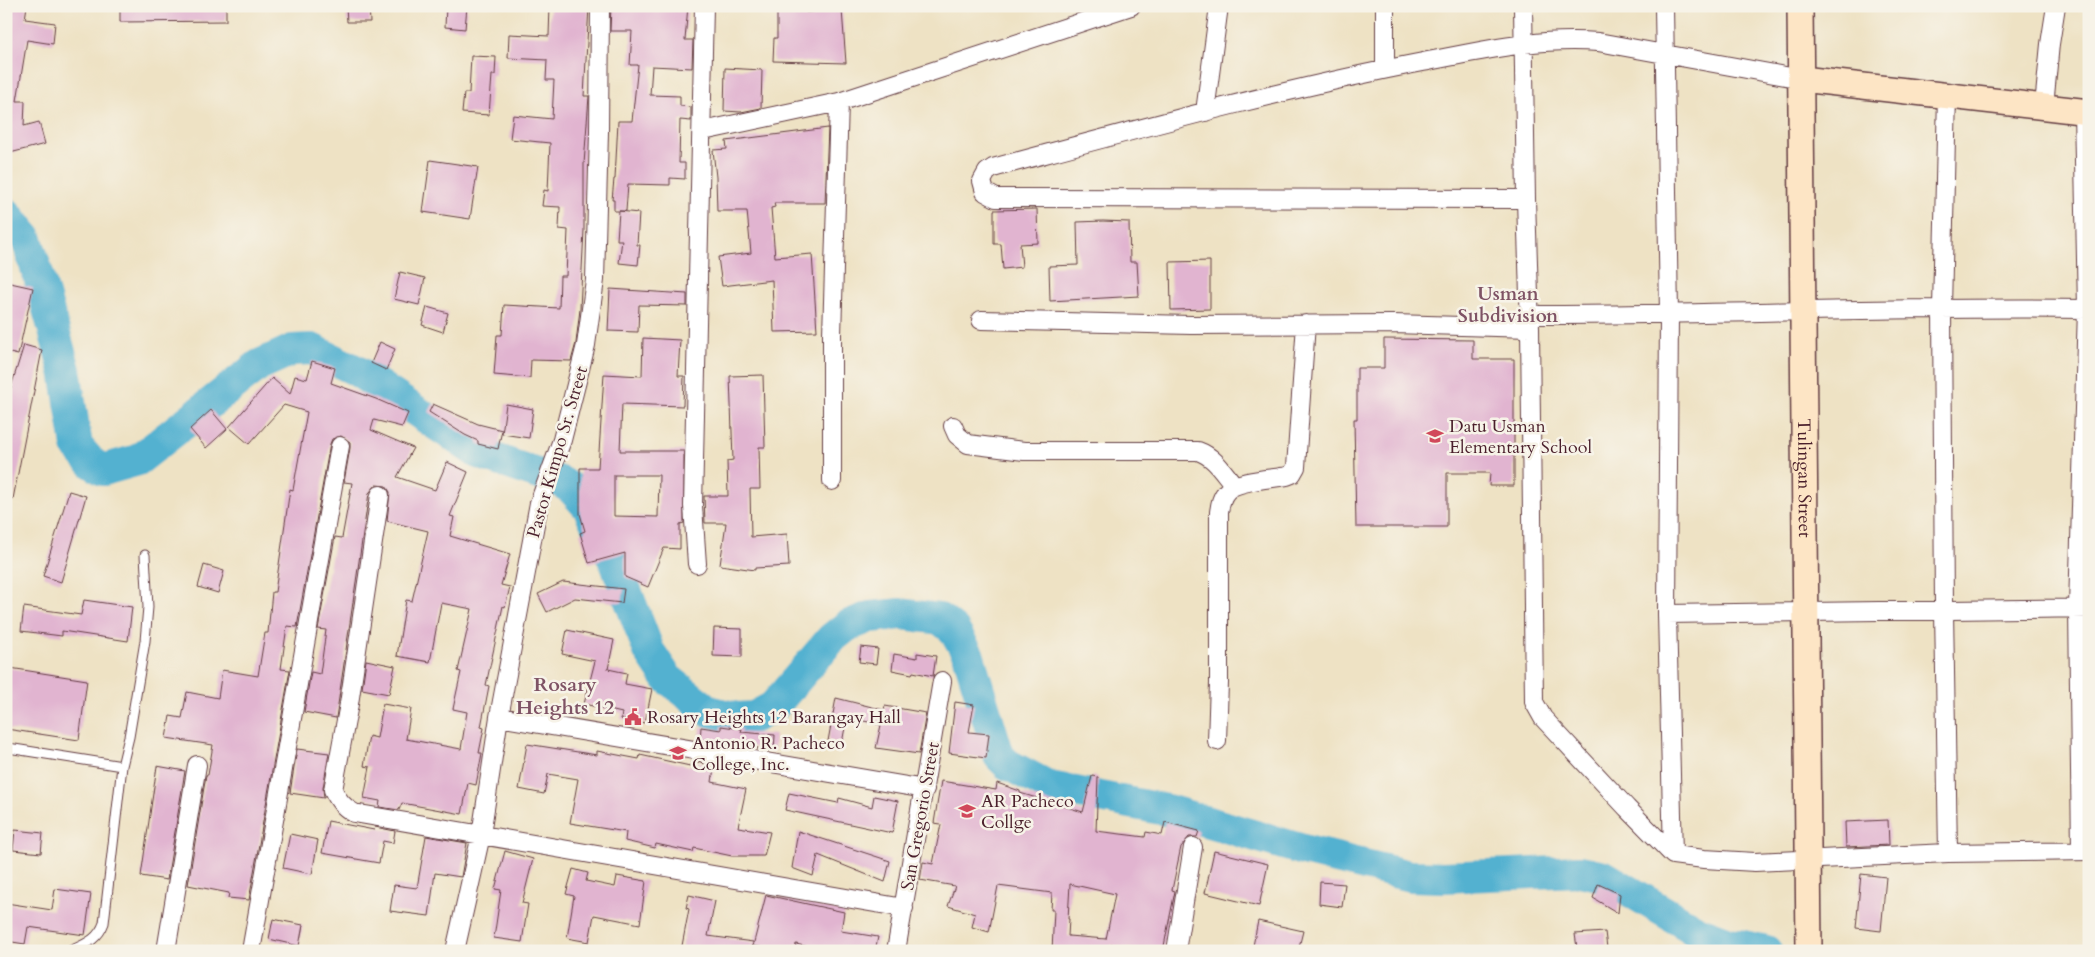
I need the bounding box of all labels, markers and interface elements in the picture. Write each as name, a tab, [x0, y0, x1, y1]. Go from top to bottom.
district label: Usman Subdivision	[1458, 281, 1559, 329]
street label: Pastor Kimpo Sr. Street	[521, 363, 594, 541]
place label: Datu Usman Elementary School	[1449, 414, 1592, 460]
street label: Tulingan Street	[1791, 418, 1817, 538]
school or university icon: Datu Usman Elementary School	[1425, 426, 1445, 446]
district label: Rosary Heights 12	[516, 671, 614, 721]
place label: Rosary Heights 12 Barangay Hall	[647, 705, 901, 730]
public building icon: Rosary Heights 12 Barangay Hall	[623, 707, 643, 727]
place label: Antonio R. Pacheco College, Inc.	[692, 731, 845, 777]
street label: San Gregorio Street	[895, 740, 946, 892]
school or university icon: Antonio R. Pacheco College, Inc.	[668, 743, 688, 763]
place label: AR Pacheco Collge	[981, 789, 1074, 835]
school or university icon: AR Pacheco Collge	[957, 801, 977, 821]

